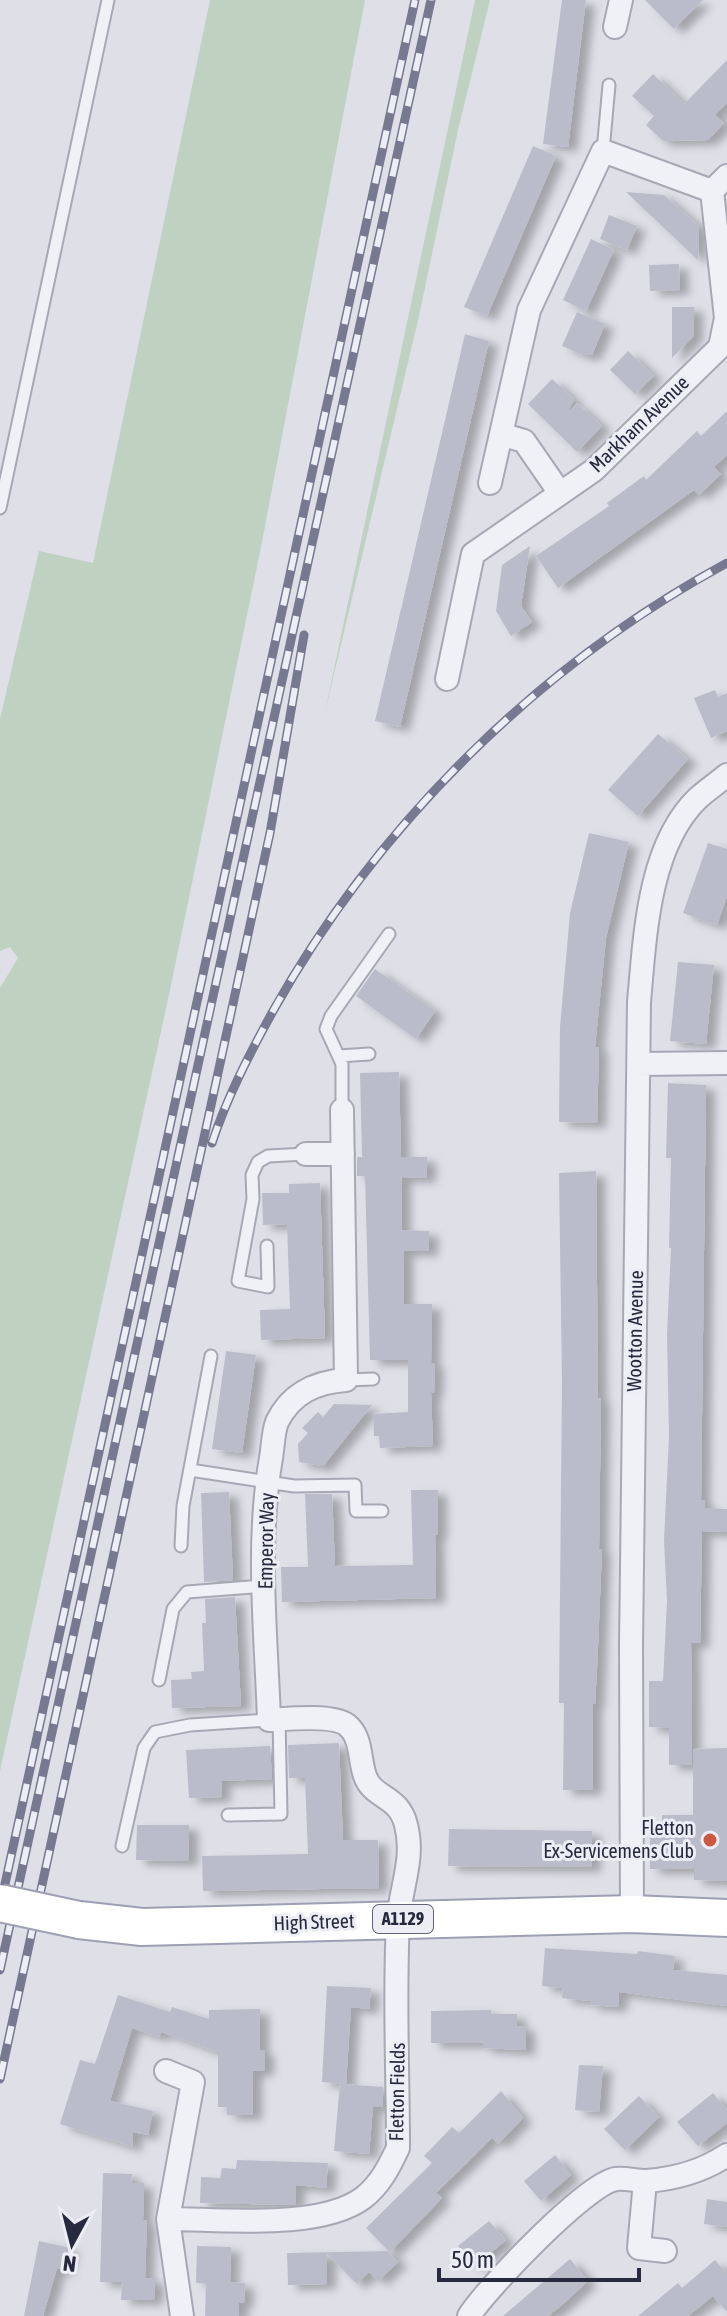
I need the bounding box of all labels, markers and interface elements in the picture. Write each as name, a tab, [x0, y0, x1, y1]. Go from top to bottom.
street label: Markham Avenue	[584, 371, 693, 477]
street label: Wootton Avenue	[622, 1270, 647, 1392]
street label: Emperor Way	[253, 1492, 278, 1590]
place label: Fletton Ex-Servicemens Club	[543, 1816, 694, 1862]
marker: Fletton Ex-Servicemens Club	[701, 1831, 719, 1849]
road number: A1129	[373, 1905, 433, 1933]
street label: High Street	[273, 1909, 355, 1934]
street label: Fletton Fields	[384, 2042, 409, 2142]
north arrow	[32, 2204, 112, 2284]
scale bar	[439, 2232, 639, 2282]
text: 50 m	[451, 2246, 494, 2273]
text: N	[62, 2250, 78, 2278]

